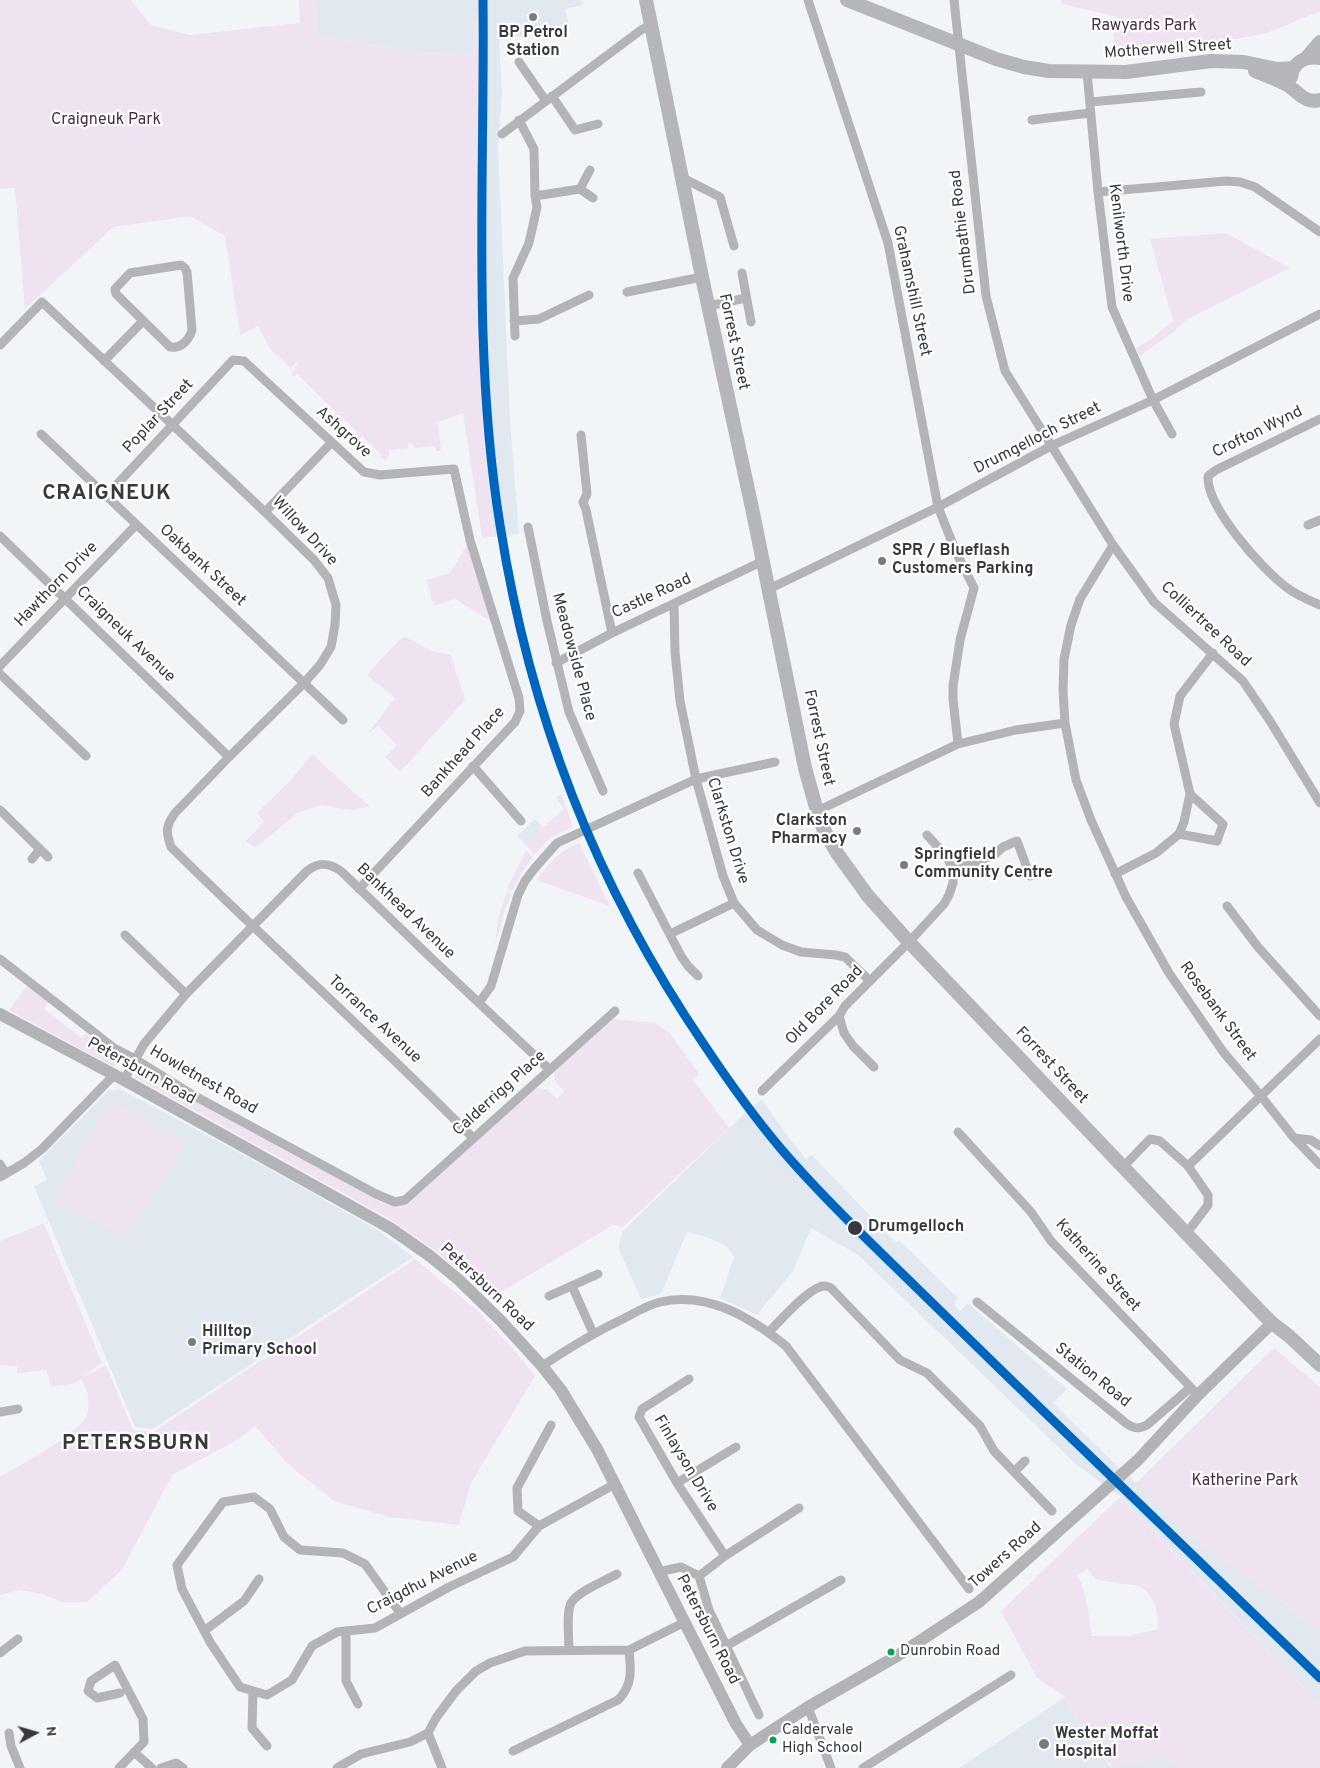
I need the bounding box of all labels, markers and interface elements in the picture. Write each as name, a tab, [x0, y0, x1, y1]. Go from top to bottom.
marker: BP Petrol Station	[527, 11, 539, 23]
park label: Rawyards Park	[1091, 17, 1197, 37]
place label: BP Petrol Station	[498, 24, 568, 62]
street label: Motherwell Street	[1104, 36, 1232, 64]
park label: Craigneuk Park	[51, 111, 161, 131]
street label: Drumbathie Road	[947, 169, 981, 295]
street label: Kenilworth Drive	[1103, 183, 1137, 303]
street label: Grahamshill Street	[888, 224, 934, 358]
street label: Forrest Street	[713, 292, 753, 392]
street label: Poplar Street	[120, 376, 198, 458]
street label: Drumgelloch Street	[971, 399, 1105, 479]
street label: Ashgrove	[311, 403, 375, 463]
street label: Crofton Wynd	[1210, 403, 1306, 463]
district label: CRAIGNEUK	[41, 482, 173, 508]
street label: Willow Drive	[267, 493, 341, 571]
street label: Oakbank Street	[155, 521, 249, 611]
street label: Hawthorn Drive	[11, 538, 103, 632]
place label: SPR / Blueflash Customers Parking	[892, 542, 1034, 580]
marker: SPR / Blueflash Customers Parking	[876, 555, 888, 567]
street label: Castle Road	[609, 570, 695, 624]
street label: Colliertree Road	[1156, 578, 1254, 672]
street label: Craigneuk Avenue	[71, 583, 179, 687]
street label: Meadowside Place	[547, 591, 599, 723]
street label: Forrest Street	[798, 688, 838, 788]
street label: Bankhead Place	[418, 704, 510, 802]
street label: Clarkston Drive	[702, 775, 752, 887]
place label: Clarkston Pharmacy	[771, 812, 847, 850]
marker: Clarkston Pharmacy	[851, 825, 863, 837]
place label: Springfield Community Centre	[914, 846, 1053, 884]
marker: Springfield Community Centre	[898, 859, 910, 871]
street label: Bankhead Avenue	[352, 860, 458, 964]
street label: Rosebank Street	[1175, 959, 1259, 1065]
street label: Old Bore Road	[782, 962, 868, 1050]
street label: Torrance Avenue	[323, 972, 425, 1068]
street label: Forrest Street	[1011, 1024, 1091, 1108]
street label: Petersburn Road	[83, 1034, 199, 1110]
street label: Howletnest Road	[146, 1042, 260, 1120]
street label: Calderrigg Place	[450, 1047, 550, 1141]
street label: Katherine Street	[1050, 1216, 1144, 1316]
place label: Drumgelloch	[868, 1218, 964, 1238]
marker: Drumgelloch	[846, 1219, 864, 1237]
street label: Petersburn Road	[435, 1240, 537, 1336]
place label: Hilltop Primary School	[202, 1323, 317, 1361]
marker: Hilltop Primary School	[186, 1336, 198, 1348]
street label: Station Road	[1050, 1340, 1134, 1412]
street label: Finlayson Drive	[649, 1412, 721, 1516]
district label: PETERSBURN	[61, 1432, 211, 1458]
park label: Katherine Park	[1191, 1472, 1299, 1492]
street label: Towers Road	[966, 1518, 1046, 1594]
street label: Craigdhu Avenue	[364, 1548, 482, 1620]
street label: Petersburn Road	[671, 1572, 743, 1688]
place label: Dunrobin Road	[900, 1643, 1000, 1661]
marker: Dunrobin Road	[886, 1647, 896, 1657]
north arrow	[10, 1708, 60, 1758]
place label: Caldervale High School	[782, 1722, 863, 1757]
text: N	[41, 1725, 59, 1737]
place label: Wester Moffat Hospital	[1055, 1725, 1159, 1763]
marker: Caldervale High School	[768, 1735, 778, 1745]
marker: Wester Moffat Hospital	[1037, 1737, 1051, 1751]

